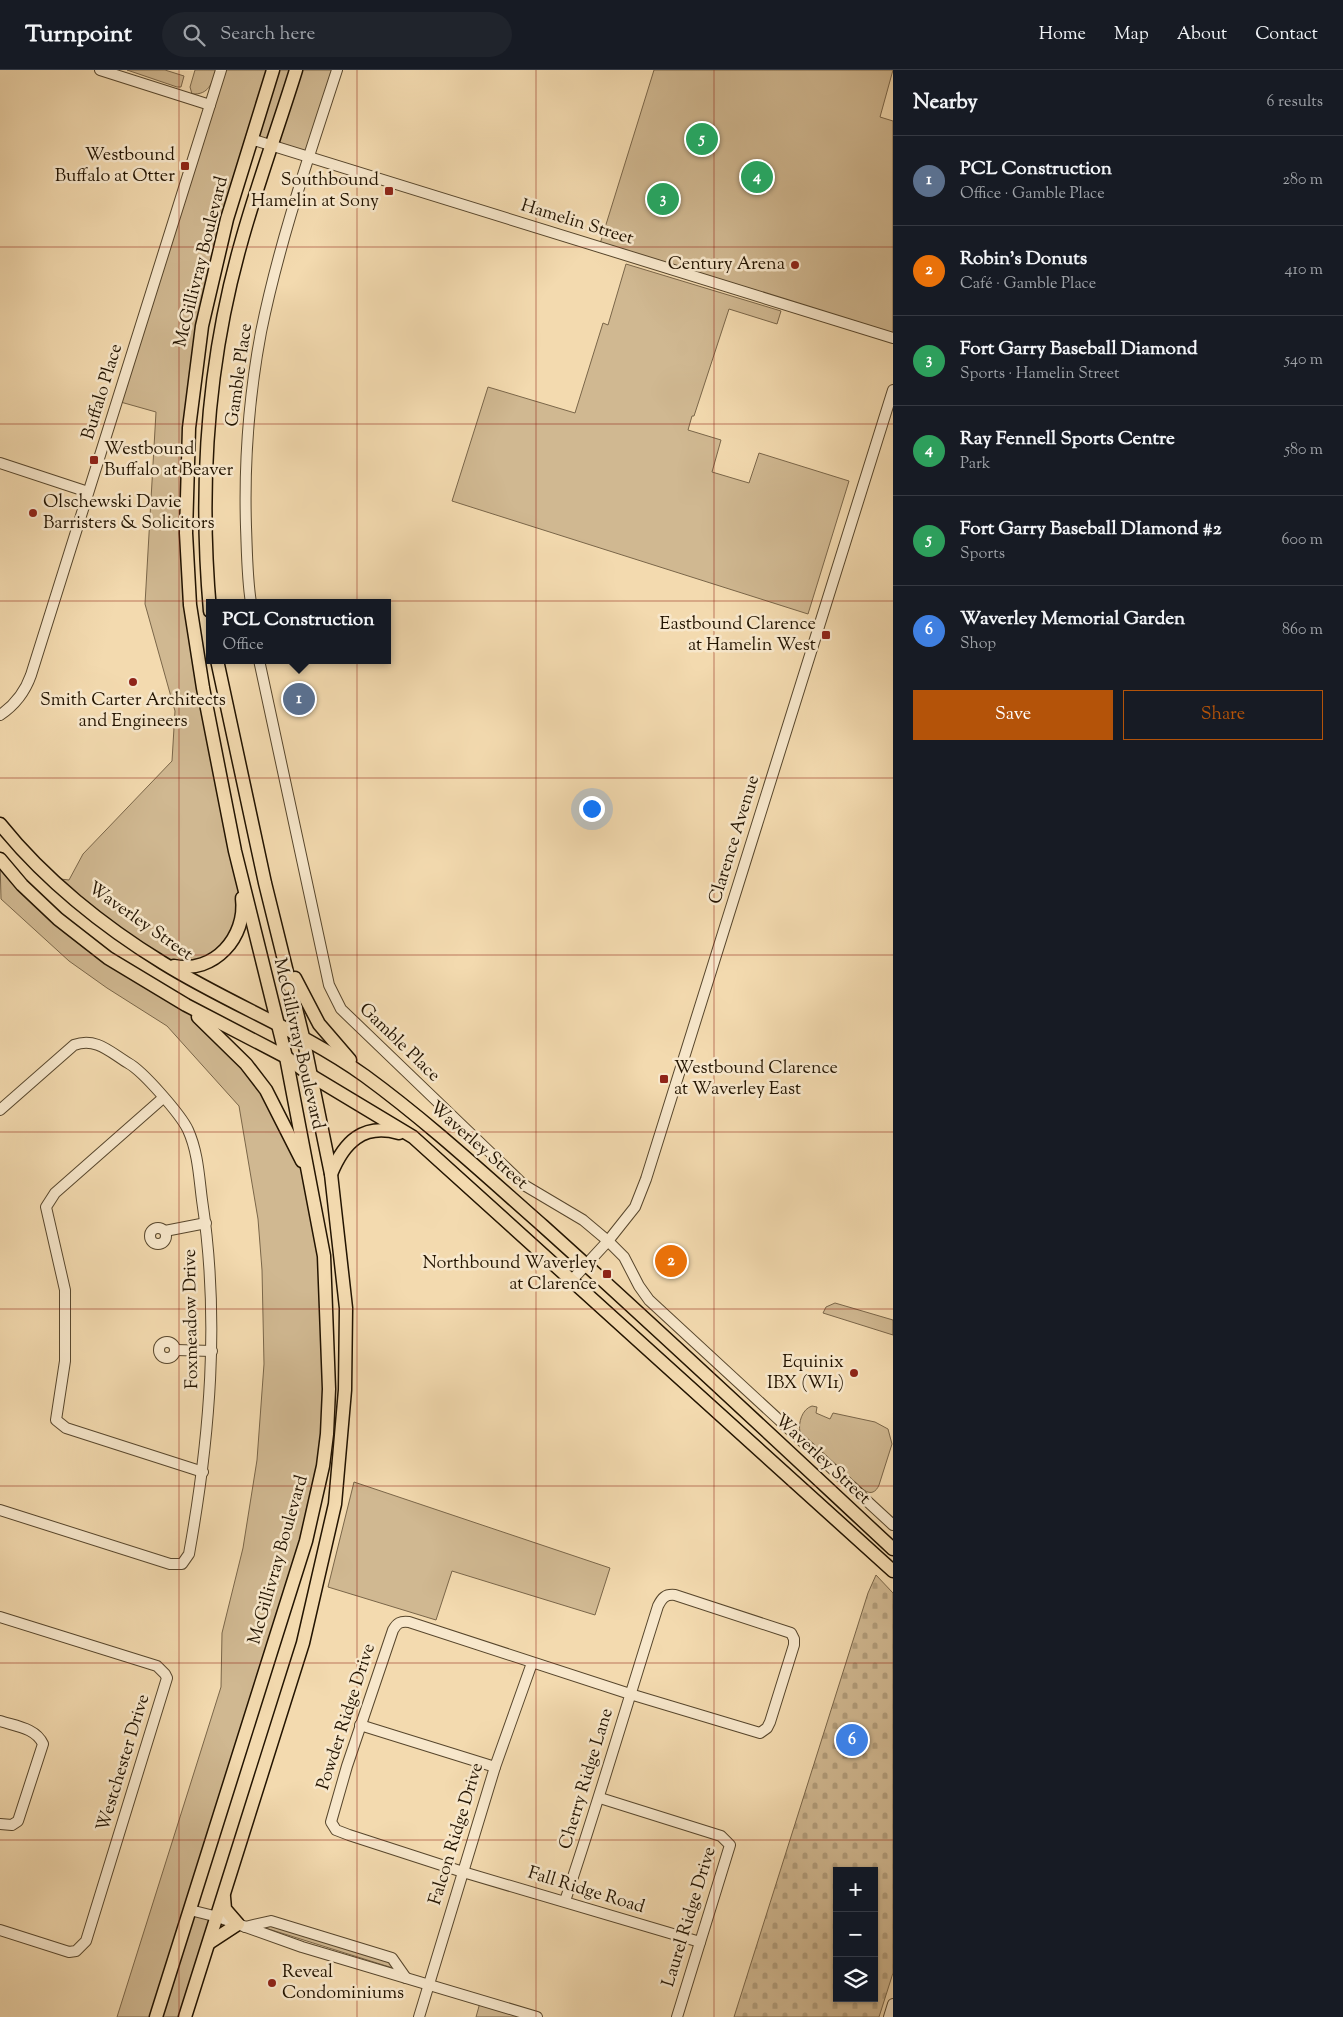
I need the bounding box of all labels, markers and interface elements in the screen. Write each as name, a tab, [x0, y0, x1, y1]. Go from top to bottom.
search box	[162, 12, 512, 57]
text: Turnpoint	[25, 18, 132, 52]
icon: search	[180, 21, 208, 49]
text: Search here	[220, 21, 315, 48]
text: Home	[1039, 22, 1086, 48]
text: Map	[1114, 22, 1149, 48]
text: About	[1177, 22, 1227, 48]
text: Contact	[1255, 22, 1318, 48]
text: Nearby	[913, 88, 978, 118]
text: 6 results	[1267, 91, 1323, 114]
pin: 5	[686, 120, 718, 158]
place label: Westbound Buffalo at Otter	[55, 143, 175, 190]
text: PCL Construction	[960, 156, 1112, 183]
pin: 4	[741, 158, 773, 196]
marker: Westbound Buffalo at Otter	[179, 160, 191, 172]
place label: Southbound Hamelin at Sony	[251, 168, 379, 215]
text: 1	[926, 169, 932, 192]
text: 280 m	[1282, 169, 1323, 192]
street label: McGillivray Boulevard	[168, 174, 236, 350]
pin: 3	[647, 180, 679, 218]
text: Office · Gamble Place	[960, 183, 1105, 206]
marker: Southbound Hamelin at Sony	[383, 185, 395, 197]
street label: Hamelin Street	[517, 194, 637, 252]
text: Robin's Donuts	[960, 246, 1087, 273]
place label: Century Arena	[668, 252, 785, 278]
marker: Century Arena	[789, 259, 801, 271]
text: 2	[925, 259, 933, 282]
text: 410 m	[1285, 259, 1323, 282]
text: Café · Gamble Place	[960, 273, 1096, 296]
street label: Gamble Place	[220, 322, 260, 428]
text: Fort Garry Baseball Diamond	[960, 336, 1198, 363]
street label: Buffalo Place	[76, 341, 130, 443]
text: 3	[926, 349, 932, 372]
text: 540 m	[1285, 349, 1323, 372]
text: Sports · Hamelin Street	[960, 363, 1119, 386]
text: Ray Fennell Sports Centre	[960, 426, 1175, 453]
place label: Westbound Buffalo at Beaver	[104, 437, 234, 484]
text: 4	[925, 439, 933, 462]
text: 580 m	[1284, 439, 1323, 462]
text: Park	[960, 453, 991, 476]
marker: Westbound Buffalo at Beaver	[88, 454, 100, 466]
place label: Olschewski Davie Barristers & Solicitors	[43, 490, 215, 537]
marker: Olschewski Davie Barristers & Solicitors	[27, 507, 39, 519]
text: Fort Garry Baseball DIamond #2	[960, 516, 1222, 543]
text: 5	[926, 529, 932, 552]
text: 600 m	[1281, 529, 1323, 552]
text: Sports	[960, 543, 1005, 566]
popup	[206, 599, 391, 664]
text: Waverley Memorial Garden	[960, 606, 1185, 633]
text: PCL Construction	[223, 607, 374, 634]
place label: Eastbound Clarence at Hamelin West	[660, 612, 816, 659]
text: 6	[925, 619, 933, 642]
text: 860 m	[1282, 619, 1323, 642]
marker: Eastbound Clarence at Hamelin West	[820, 629, 832, 641]
text: Shop	[960, 633, 996, 656]
text: Office	[223, 634, 264, 657]
marker: Smith Carter Architects and Engineers	[127, 676, 139, 688]
pin: 1	[283, 680, 315, 718]
place label: Smith Carter Architects and Engineers	[40, 688, 226, 735]
button: Save	[913, 690, 1113, 740]
button: Share	[1123, 690, 1323, 740]
street label: Clarence Avenue	[703, 772, 767, 908]
your location	[579, 796, 605, 822]
street label: Waverley Street	[82, 876, 198, 968]
street label: McGillivray Boulevard	[266, 956, 330, 1132]
street label: Gamble Place	[352, 997, 446, 1089]
place label: Westbound Clarence at Waverley East	[674, 1056, 838, 1103]
marker: Westbound Clarence at Waverley East	[658, 1073, 670, 1085]
street label: Waverley Street	[423, 1096, 533, 1196]
pin: 2	[655, 1242, 687, 1280]
street label: Foxmeadow Drive	[178, 1249, 206, 1389]
place label: Northbound Waverley at Clarence	[422, 1251, 597, 1298]
marker: Northbound Waverley at Clarence	[601, 1268, 613, 1280]
place label: Equinix IBX (WI1)	[767, 1350, 844, 1397]
marker: Equinix IBX (WI1)	[848, 1367, 860, 1379]
street label: Waverley Street	[768, 1408, 876, 1512]
street label: McGillivray Boulevard	[242, 1472, 316, 1648]
street label: Powder Ridge Drive	[311, 1640, 383, 1794]
street label: Westchester Drive	[91, 1691, 157, 1835]
street label: Cherry Ridge Lane	[553, 1705, 621, 1853]
pin: 6	[836, 1721, 868, 1759]
street label: Falcon Ridge Drive	[423, 1760, 491, 1908]
street label: Laurel Ridge Drive	[656, 1844, 724, 1990]
street label: Fall Ridge Road	[524, 1861, 648, 1921]
map controls	[833, 1867, 878, 2002]
button: +	[833, 1867, 878, 1912]
button: −	[833, 1912, 878, 1957]
button: layers	[833, 1957, 878, 2002]
place label: Reveal Condominiums	[282, 1960, 404, 2007]
marker: Reveal Condominiums	[266, 1977, 278, 1989]

